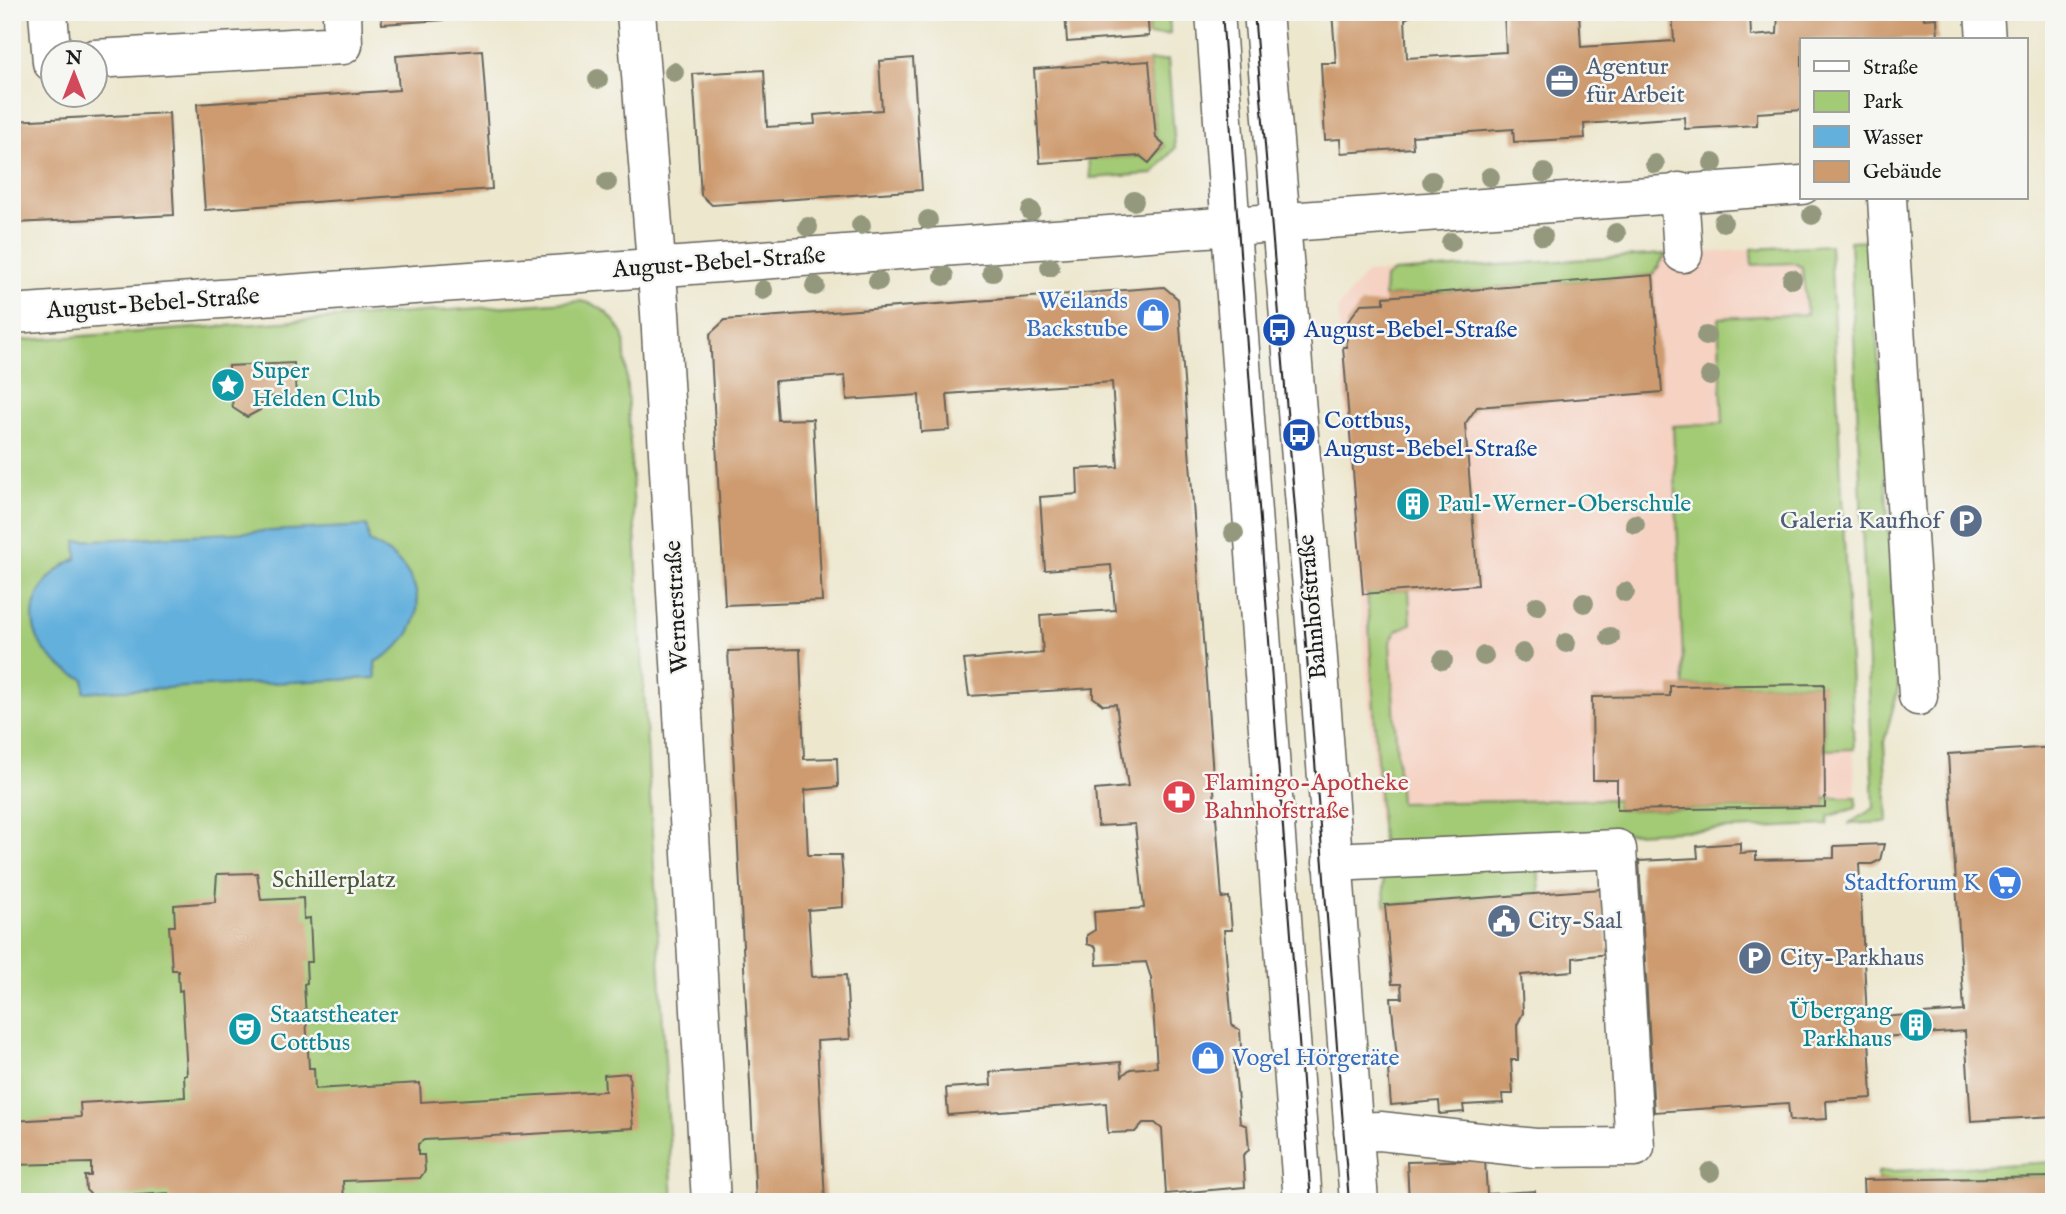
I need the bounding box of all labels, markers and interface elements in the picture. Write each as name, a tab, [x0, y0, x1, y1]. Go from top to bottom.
north arrow	[38, 38, 108, 108]
legend	[1800, 38, 2028, 200]
text: N	[65, 47, 83, 71]
place label: Agentur für Arbeit	[1585, 52, 1685, 111]
text: Straße	[1863, 55, 1919, 82]
office icon: Agentur für Arbeit	[1543, 62, 1581, 100]
text: Park	[1863, 89, 1904, 116]
text: Wasser	[1863, 125, 1923, 152]
text: Gebäude	[1863, 159, 1942, 186]
street label: August-Bebel-Straße	[610, 240, 827, 286]
street label: August-Bebel-Straße	[44, 281, 261, 327]
place label: Weilands Backstube	[1026, 286, 1128, 345]
shop icon: Weilands Backstube	[1134, 296, 1172, 334]
bus stop icon: August-Bebel-Straße	[1260, 311, 1298, 349]
place label: August-Bebel-Straße	[1303, 315, 1518, 346]
place label: Super Helden Club	[252, 356, 381, 415]
place icon: Super Helden Club	[209, 366, 247, 404]
place label: Cottbus, August-Bebel-Straße	[1323, 406, 1538, 465]
bus stop icon: Cottbus, August-Bebel-Straße	[1280, 416, 1318, 454]
building icon: Paul-Werner-Oberschule	[1394, 485, 1432, 523]
place label: Paul-Werner-Oberschule	[1438, 489, 1691, 520]
parking icon: Galeria Kaufhof	[1947, 502, 1985, 540]
place label: Galeria Kaufhof	[1780, 506, 1945, 537]
street label: Bahnhofstraße	[1291, 533, 1335, 681]
street label: Wernerstraße	[658, 540, 696, 674]
place label: Flamingo-Apotheke Bahnhofstraße	[1204, 768, 1409, 827]
pharmacy icon: Flamingo-Apotheke Bahnhofstraße	[1160, 778, 1198, 816]
supermarket icon: Stadtforum K	[1986, 864, 2024, 902]
park label: Schillerplatz	[272, 865, 396, 896]
place label: Stadtforum K	[1844, 868, 1981, 899]
public building icon: City-Saal	[1485, 902, 1523, 940]
place label: City-Saal	[1528, 906, 1623, 937]
parking icon: City-Parkhaus	[1736, 939, 1774, 977]
place label: City-Parkhaus	[1780, 943, 1924, 974]
place label: Übergang Parkhaus	[1789, 996, 1893, 1055]
place label: Staatstheater Cottbus	[270, 1000, 399, 1059]
building icon: Übergang Parkhaus	[1897, 1006, 1935, 1044]
theatre icon: Staatstheater Cottbus	[226, 1010, 264, 1048]
shop icon: Vogel Hörgeräte	[1189, 1039, 1227, 1077]
place label: Vogel Hörgeräte	[1231, 1043, 1400, 1074]

